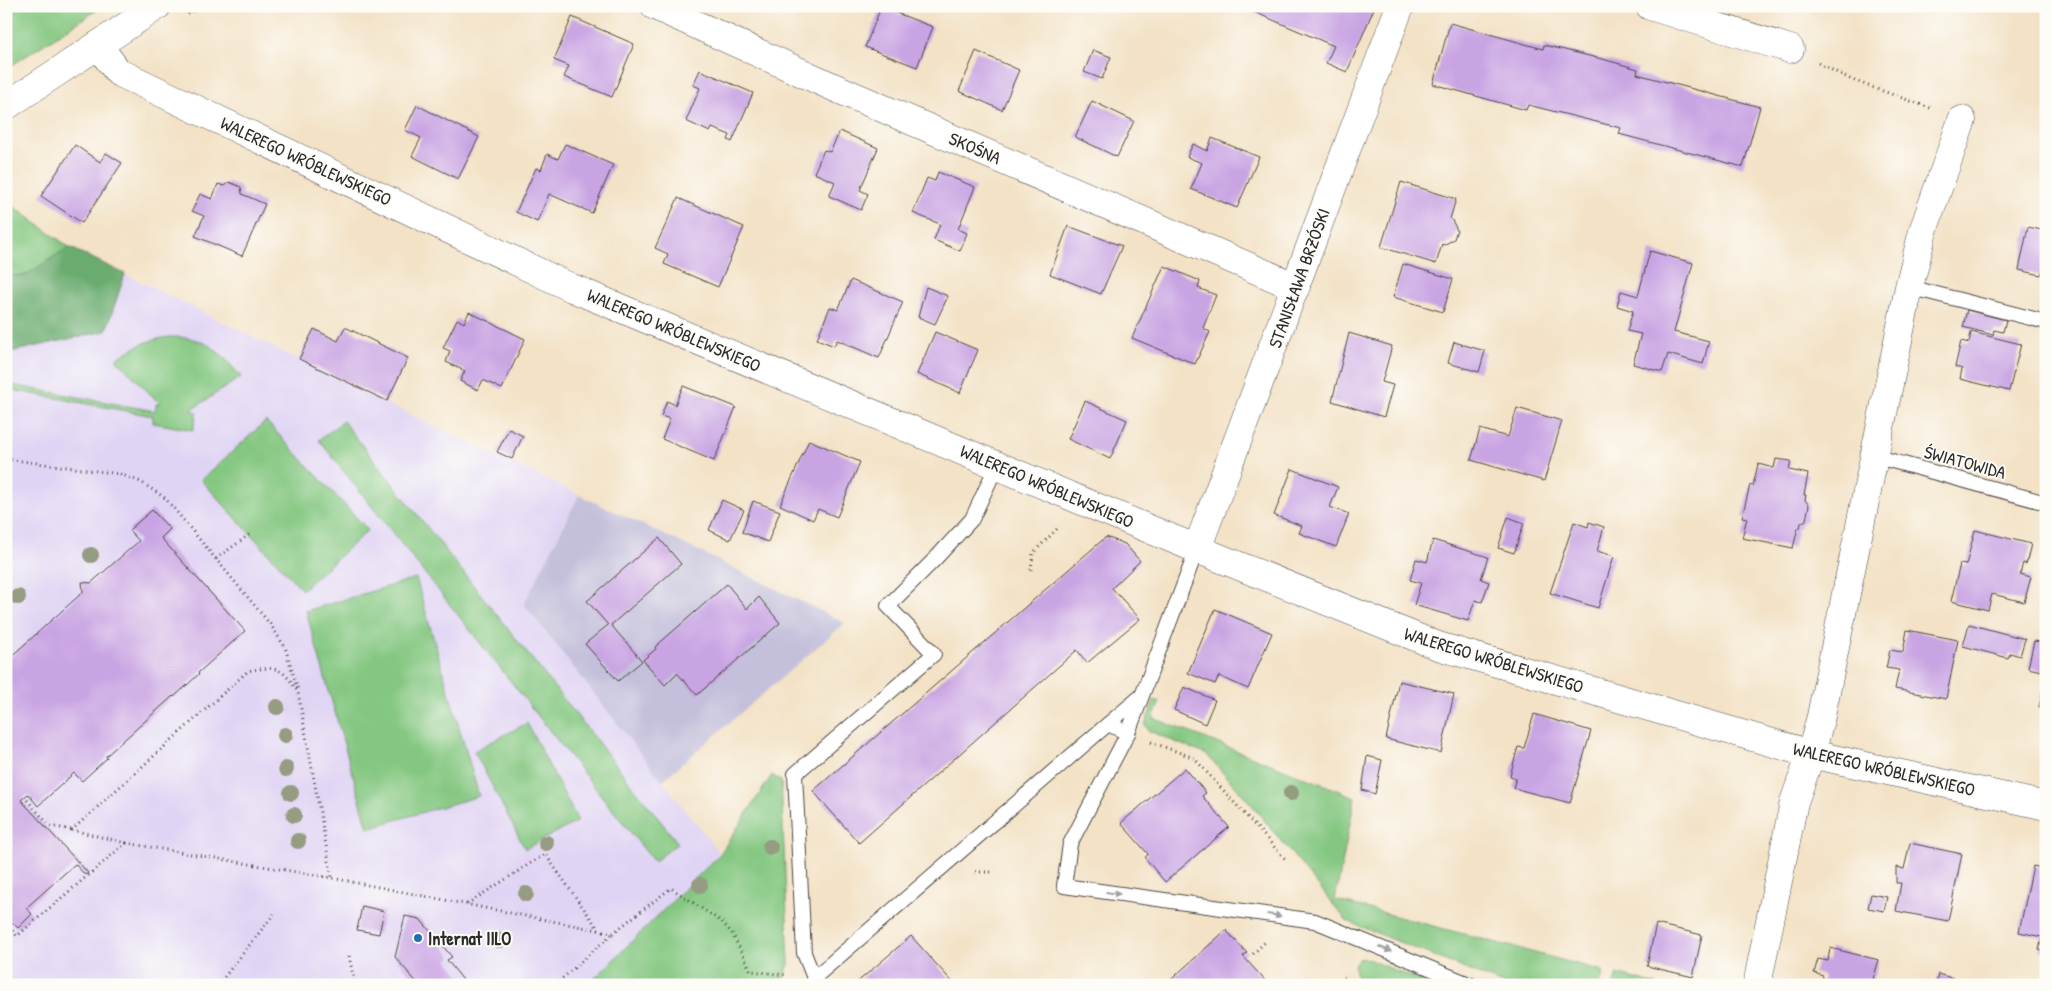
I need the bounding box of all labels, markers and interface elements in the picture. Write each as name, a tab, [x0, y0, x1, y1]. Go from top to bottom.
street label: WALEREGO WRÓBLEWSKIEGO	[216, 110, 396, 212]
street label: SKOŚNA	[945, 126, 1005, 170]
street label: STANISŁAWA BRZÓSKI	[1262, 205, 1336, 351]
street label: WALEREGO WRÓBLEWSKIEGO	[583, 282, 765, 378]
street label: WALEREGO WRÓBLEWSKIEGO	[956, 438, 1138, 534]
street label: ŚWIATOWIDA	[1921, 439, 2009, 485]
street label: WALEREGO WRÓBLEWSKIEGO	[1401, 621, 1587, 699]
street label: WALEREGO WRÓBLEWSKIEGO	[1791, 736, 1977, 802]
one-way arrow	[1105, 889, 1121, 897]
one-way arrow	[1266, 912, 1282, 920]
place label: Internat IILO	[428, 926, 511, 951]
marker: Internat IILO	[412, 932, 424, 944]
one-way arrow	[1378, 945, 1392, 953]

